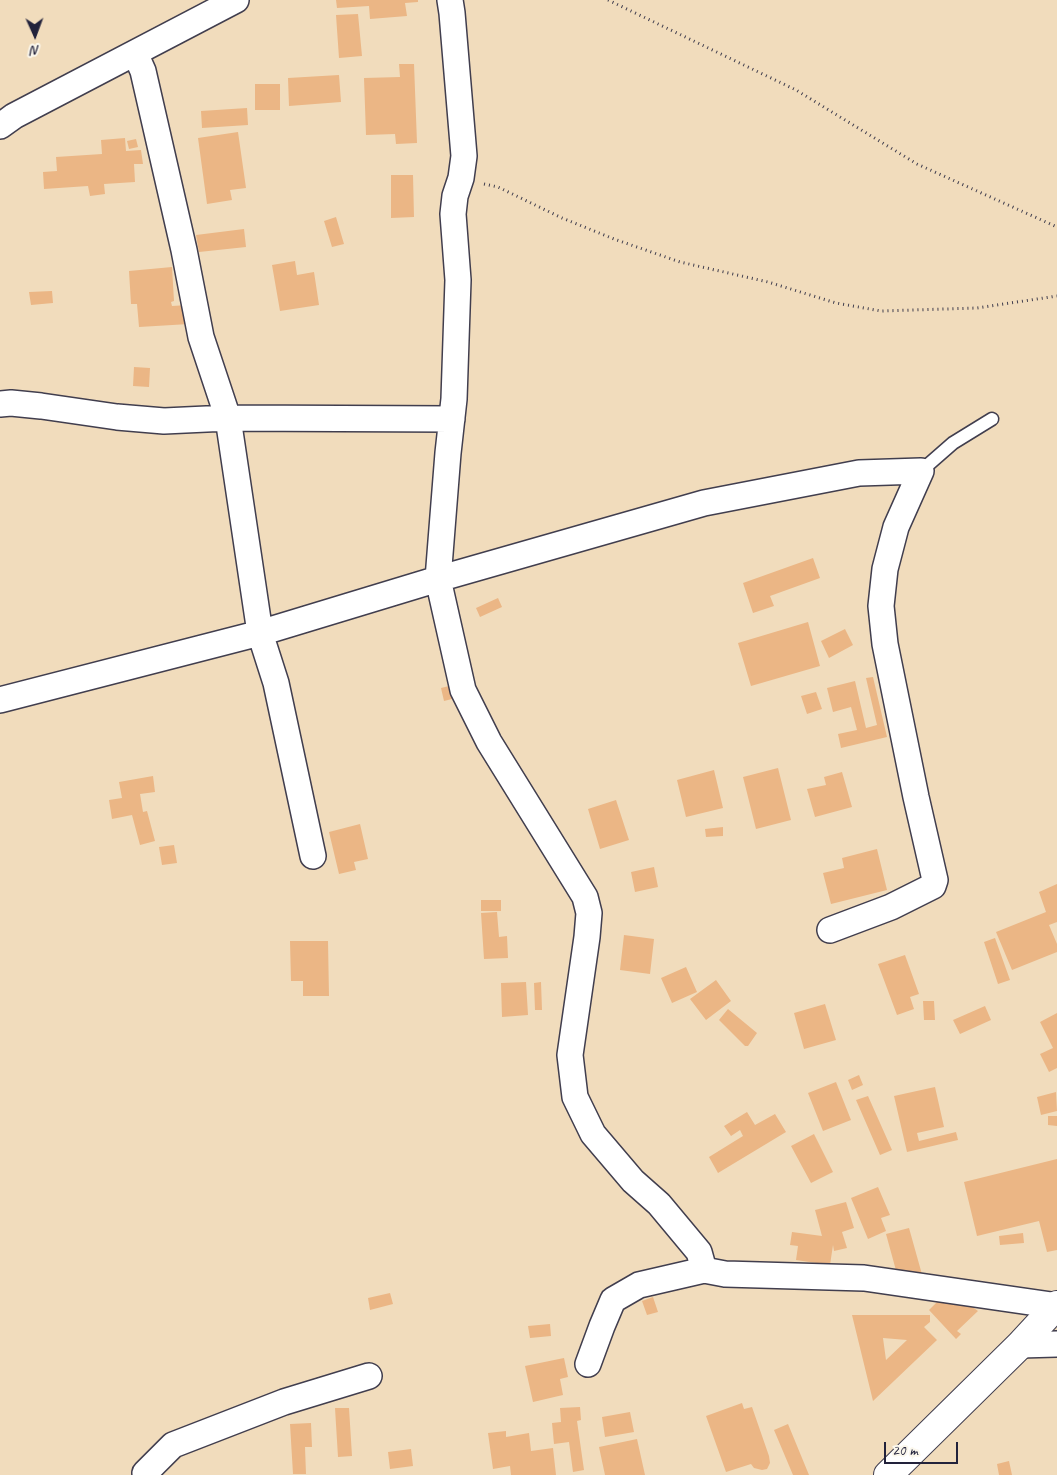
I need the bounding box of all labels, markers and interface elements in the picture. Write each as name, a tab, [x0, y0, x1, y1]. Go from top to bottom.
north arrow	[10, 10, 60, 60]
text: N	[31, 42, 40, 59]
scale bar	[887, 1432, 961, 1464]
text: 20 m	[892, 1441, 918, 1460]

